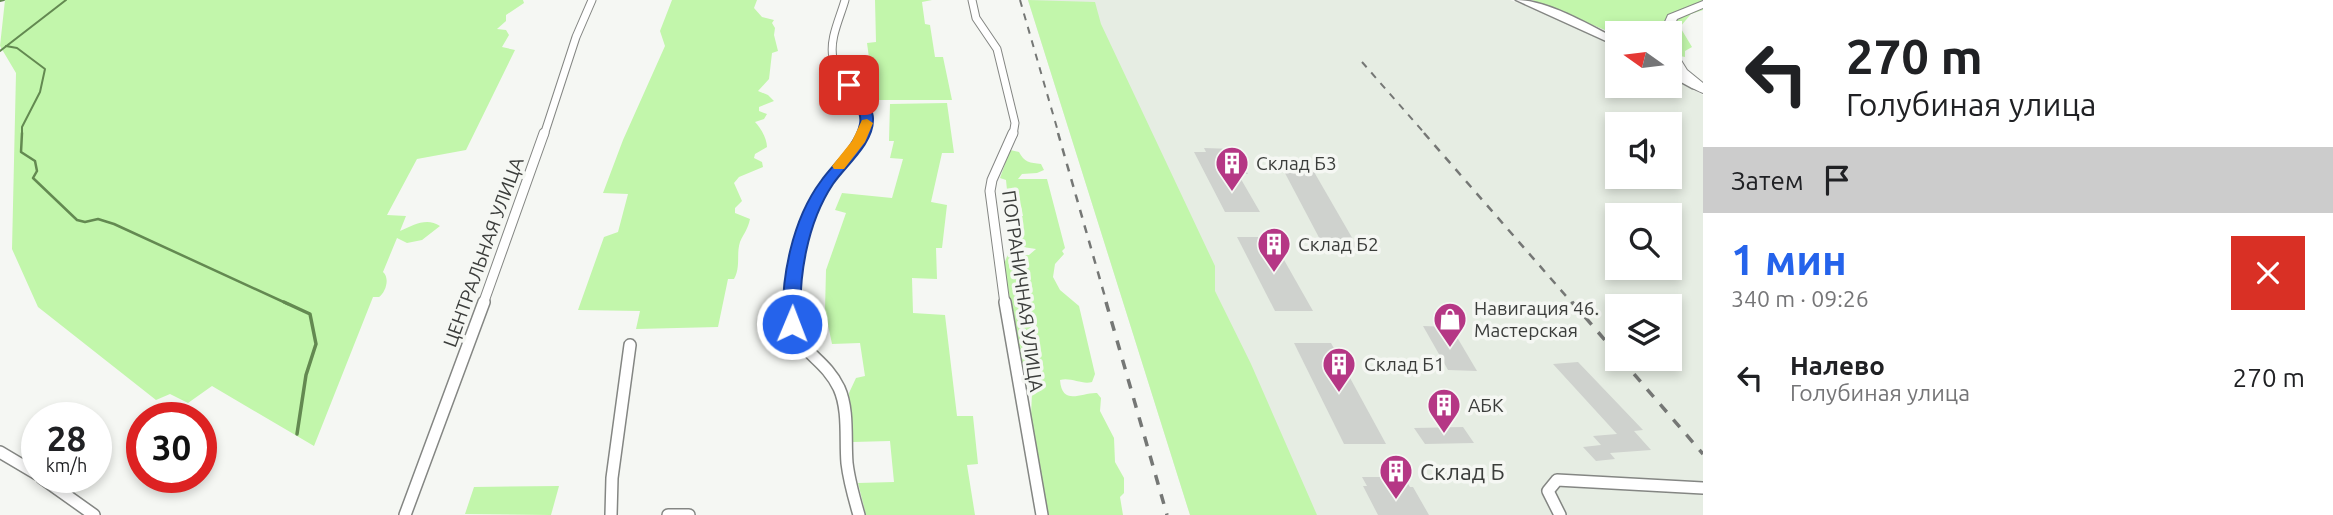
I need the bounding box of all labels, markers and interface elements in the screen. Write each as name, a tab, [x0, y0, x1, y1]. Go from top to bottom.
north arrow	[1605, 21, 1682, 98]
map controls	[1605, 21, 1682, 371]
icon: left	[1731, 28, 1822, 119]
text: 270 m	[1846, 28, 1983, 83]
pin	[819, 55, 879, 115]
icon: arrive	[830, 66, 868, 104]
text: Голубиная улица	[1846, 86, 2097, 122]
button: sound	[1605, 112, 1682, 189]
building icon: Склад Б3	[1213, 144, 1251, 193]
place label: Склад Б3	[1256, 152, 1337, 174]
street label: ЦЕНТРАЛЬНАЯ УЛИЦА	[438, 153, 528, 350]
icon: arrive	[1818, 161, 1856, 199]
text: Затем	[1731, 166, 1804, 195]
street label: ПОГРАНИЧНАЯ УЛИЦА	[998, 189, 1048, 394]
button: search	[1605, 203, 1682, 280]
building icon: Склад Б2	[1255, 225, 1293, 274]
place label: Склад Б2	[1298, 233, 1379, 255]
text: 1 мин	[1731, 236, 1847, 283]
button: close	[2231, 236, 2305, 310]
text: 340 m · 09:26	[1731, 286, 1869, 311]
position arrow	[755, 287, 829, 361]
button: layers	[1605, 294, 1682, 371]
place label: Навигация 46. Мастерская	[1474, 297, 1599, 341]
shop icon: Навигация 46. Мастерская	[1431, 300, 1469, 349]
building icon: Склад Б1	[1320, 345, 1358, 394]
text: Налево	[1790, 351, 1885, 380]
place label: Склад Б1	[1364, 353, 1445, 375]
icon: left	[1731, 359, 1769, 397]
text: 270 m	[2233, 363, 2305, 392]
text: Голубиная улица	[1790, 380, 1970, 405]
building icon: АБК	[1425, 386, 1463, 435]
place label: АБК	[1468, 394, 1504, 416]
speed limit sign: 30	[126, 402, 217, 493]
text: 28	[47, 418, 86, 458]
building icon: Склад Б	[1377, 452, 1415, 501]
text: km/h	[46, 455, 87, 475]
place label: Склад Б	[1420, 459, 1505, 484]

